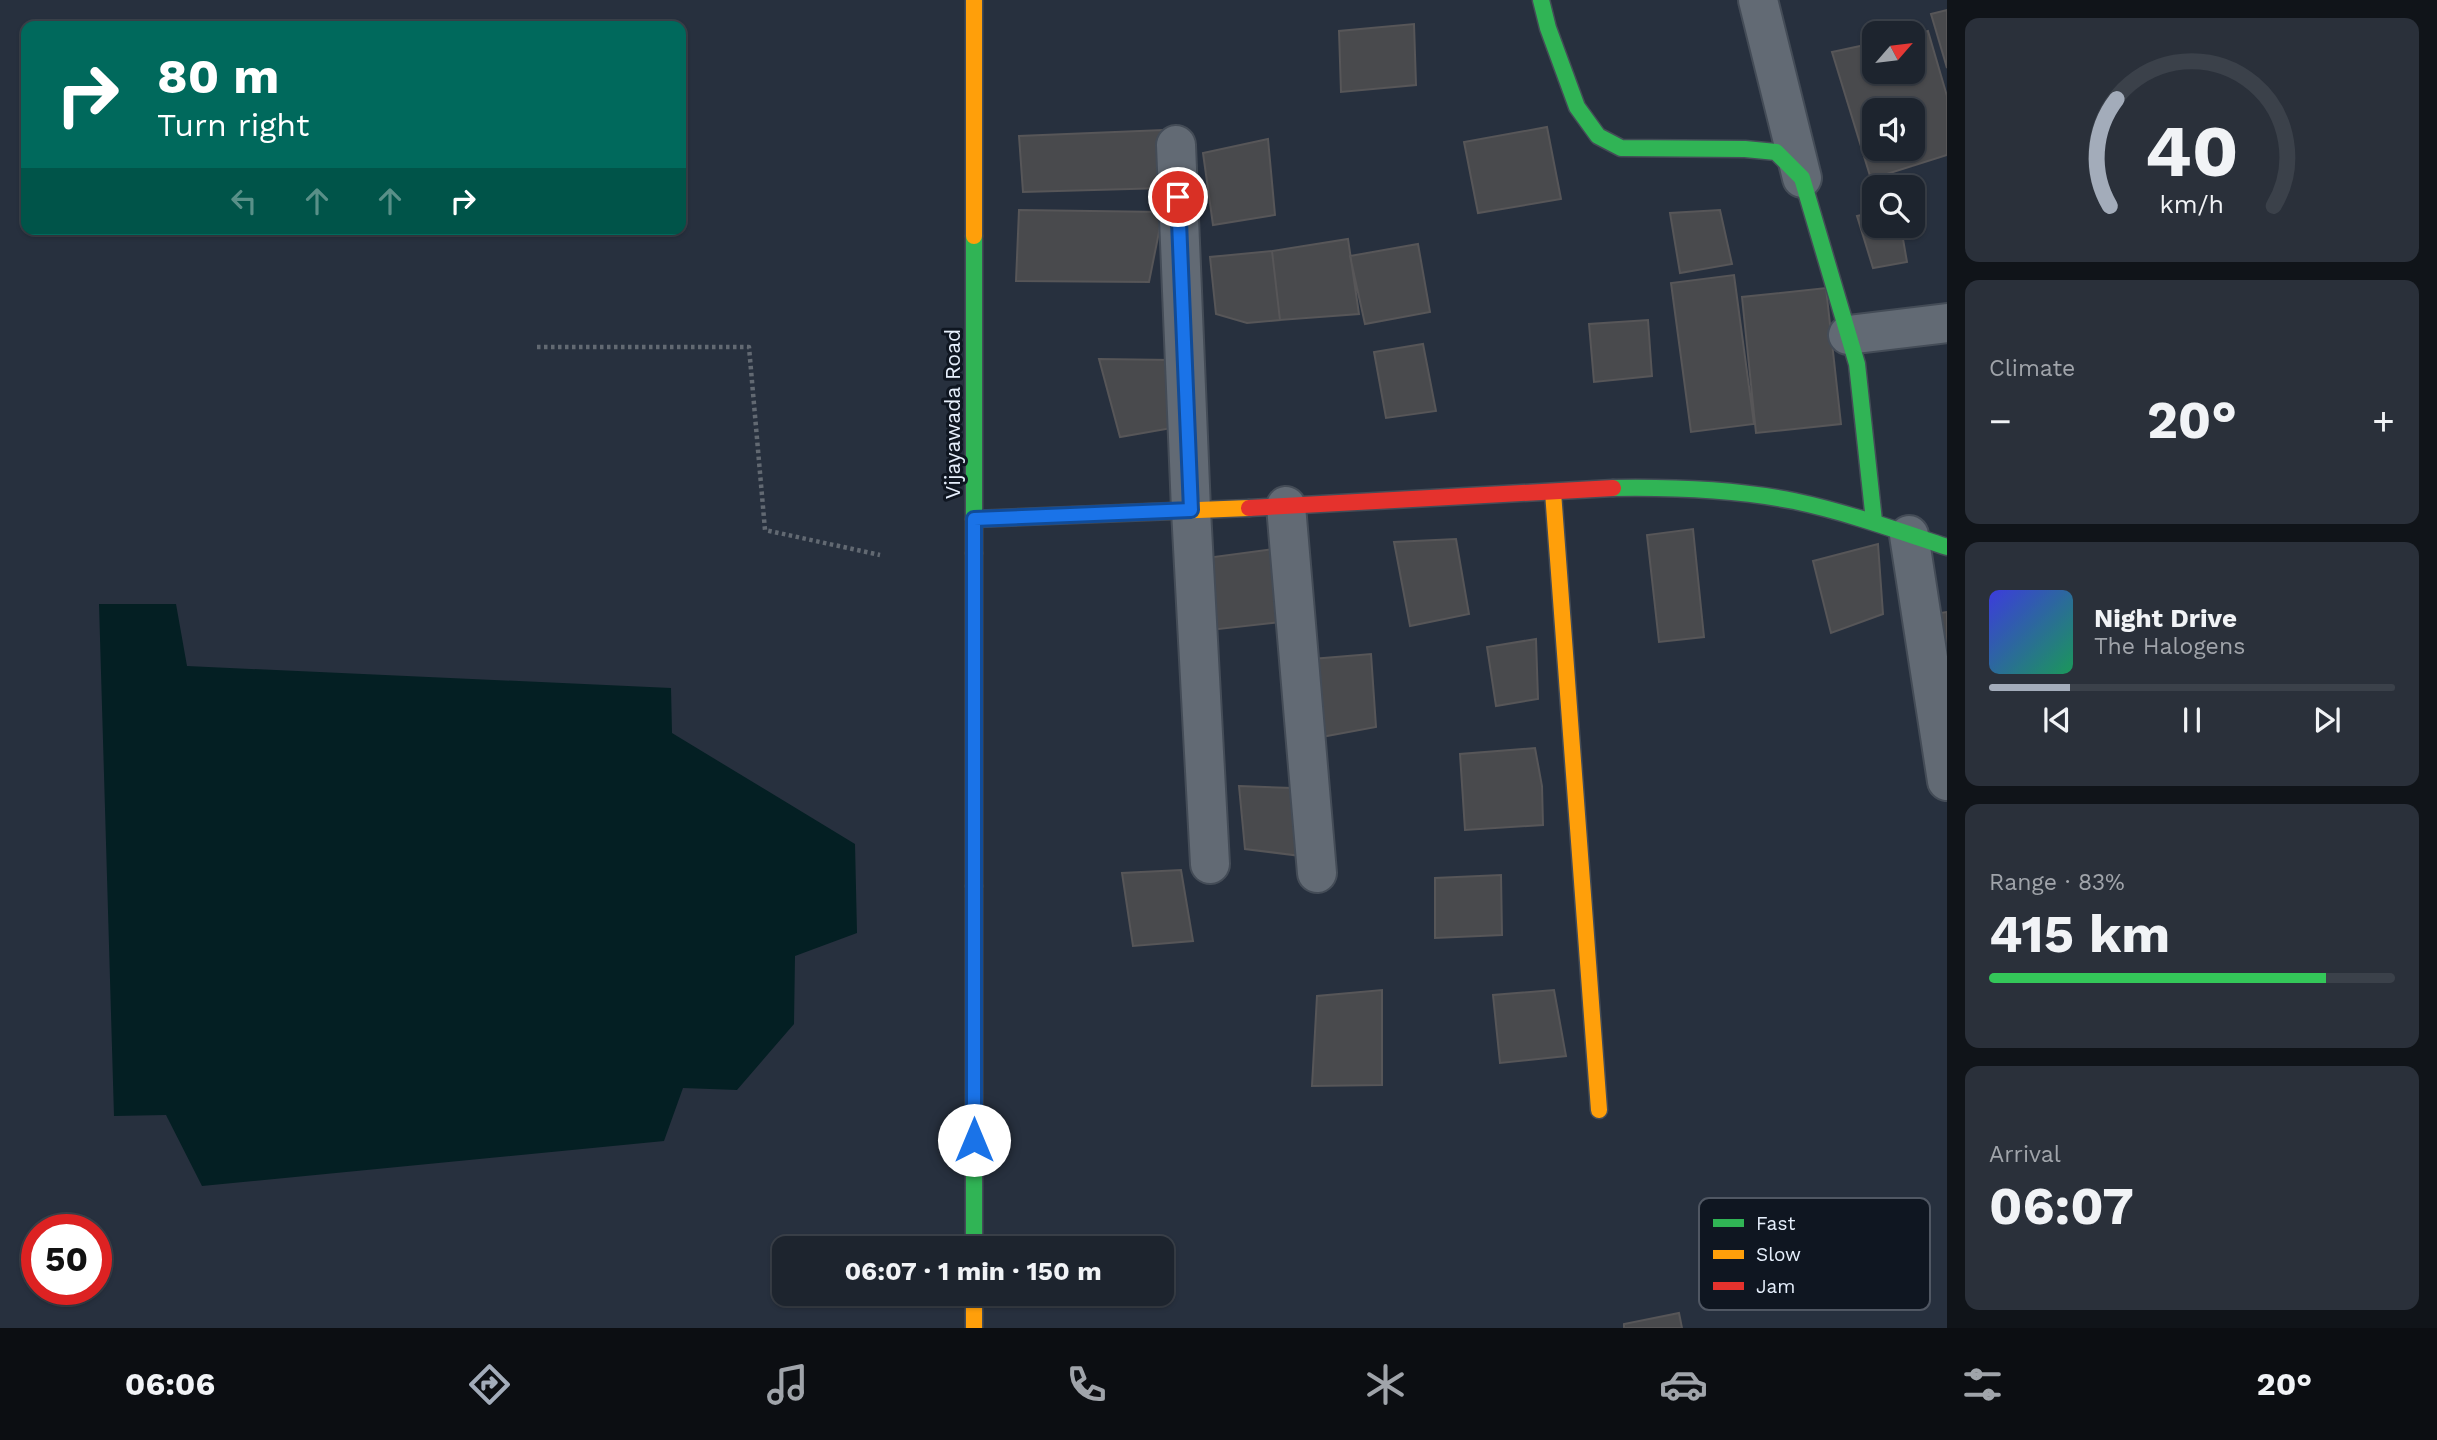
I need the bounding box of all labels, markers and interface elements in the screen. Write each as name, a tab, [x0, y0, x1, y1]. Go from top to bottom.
north arrow	[1862, 21, 1925, 84]
map controls	[1862, 21, 1925, 238]
text: 80 m	[157, 47, 279, 105]
icon: right	[42, 49, 133, 140]
button: sound	[1862, 98, 1925, 161]
text: Turn right	[157, 106, 309, 144]
text: 40	[2145, 108, 2239, 194]
pin	[1148, 167, 1208, 227]
button: search	[1862, 175, 1925, 238]
icon: arrive	[1159, 178, 1197, 216]
icon: left	[225, 182, 263, 220]
icon: ahead	[298, 182, 336, 220]
icon: ahead	[371, 182, 409, 220]
icon: right	[444, 182, 482, 220]
text: km/h	[2160, 190, 2224, 219]
street label: Vijayawada Road	[940, 329, 965, 499]
text: Climate	[1989, 355, 2075, 382]
text: 20°	[2147, 390, 2237, 451]
text: −	[1989, 399, 2012, 443]
text: +	[2372, 399, 2395, 443]
text: Night Drive	[2094, 603, 2237, 633]
text: The Halogens	[2094, 633, 2245, 660]
icon: previous	[2038, 701, 2076, 739]
icon: pause	[2173, 701, 2211, 739]
icon: next	[2308, 701, 2346, 739]
text: Range · 83%	[1989, 869, 2125, 896]
text: 415 km	[1989, 904, 2170, 965]
position arrow	[937, 1103, 1011, 1177]
text: Arrival	[1989, 1141, 2061, 1168]
text: 06:07	[1989, 1176, 2134, 1237]
legend	[1699, 1198, 1930, 1310]
text: Fast	[1756, 1212, 1795, 1235]
speed limit sign: 50	[21, 1214, 112, 1305]
text: Slow	[1756, 1243, 1801, 1266]
text: 06:07 · 1 min · 150 m	[844, 1256, 1102, 1286]
text: Jam	[1756, 1275, 1795, 1298]
icon: directions	[465, 1360, 514, 1409]
icon: music	[763, 1360, 812, 1409]
icon: phone	[1062, 1360, 1111, 1409]
icon: climate	[1361, 1360, 1410, 1409]
icon: car	[1659, 1360, 1708, 1409]
icon: filters	[1958, 1360, 2007, 1409]
text: 06:06	[125, 1365, 215, 1403]
text: 20°	[2257, 1365, 2312, 1403]

